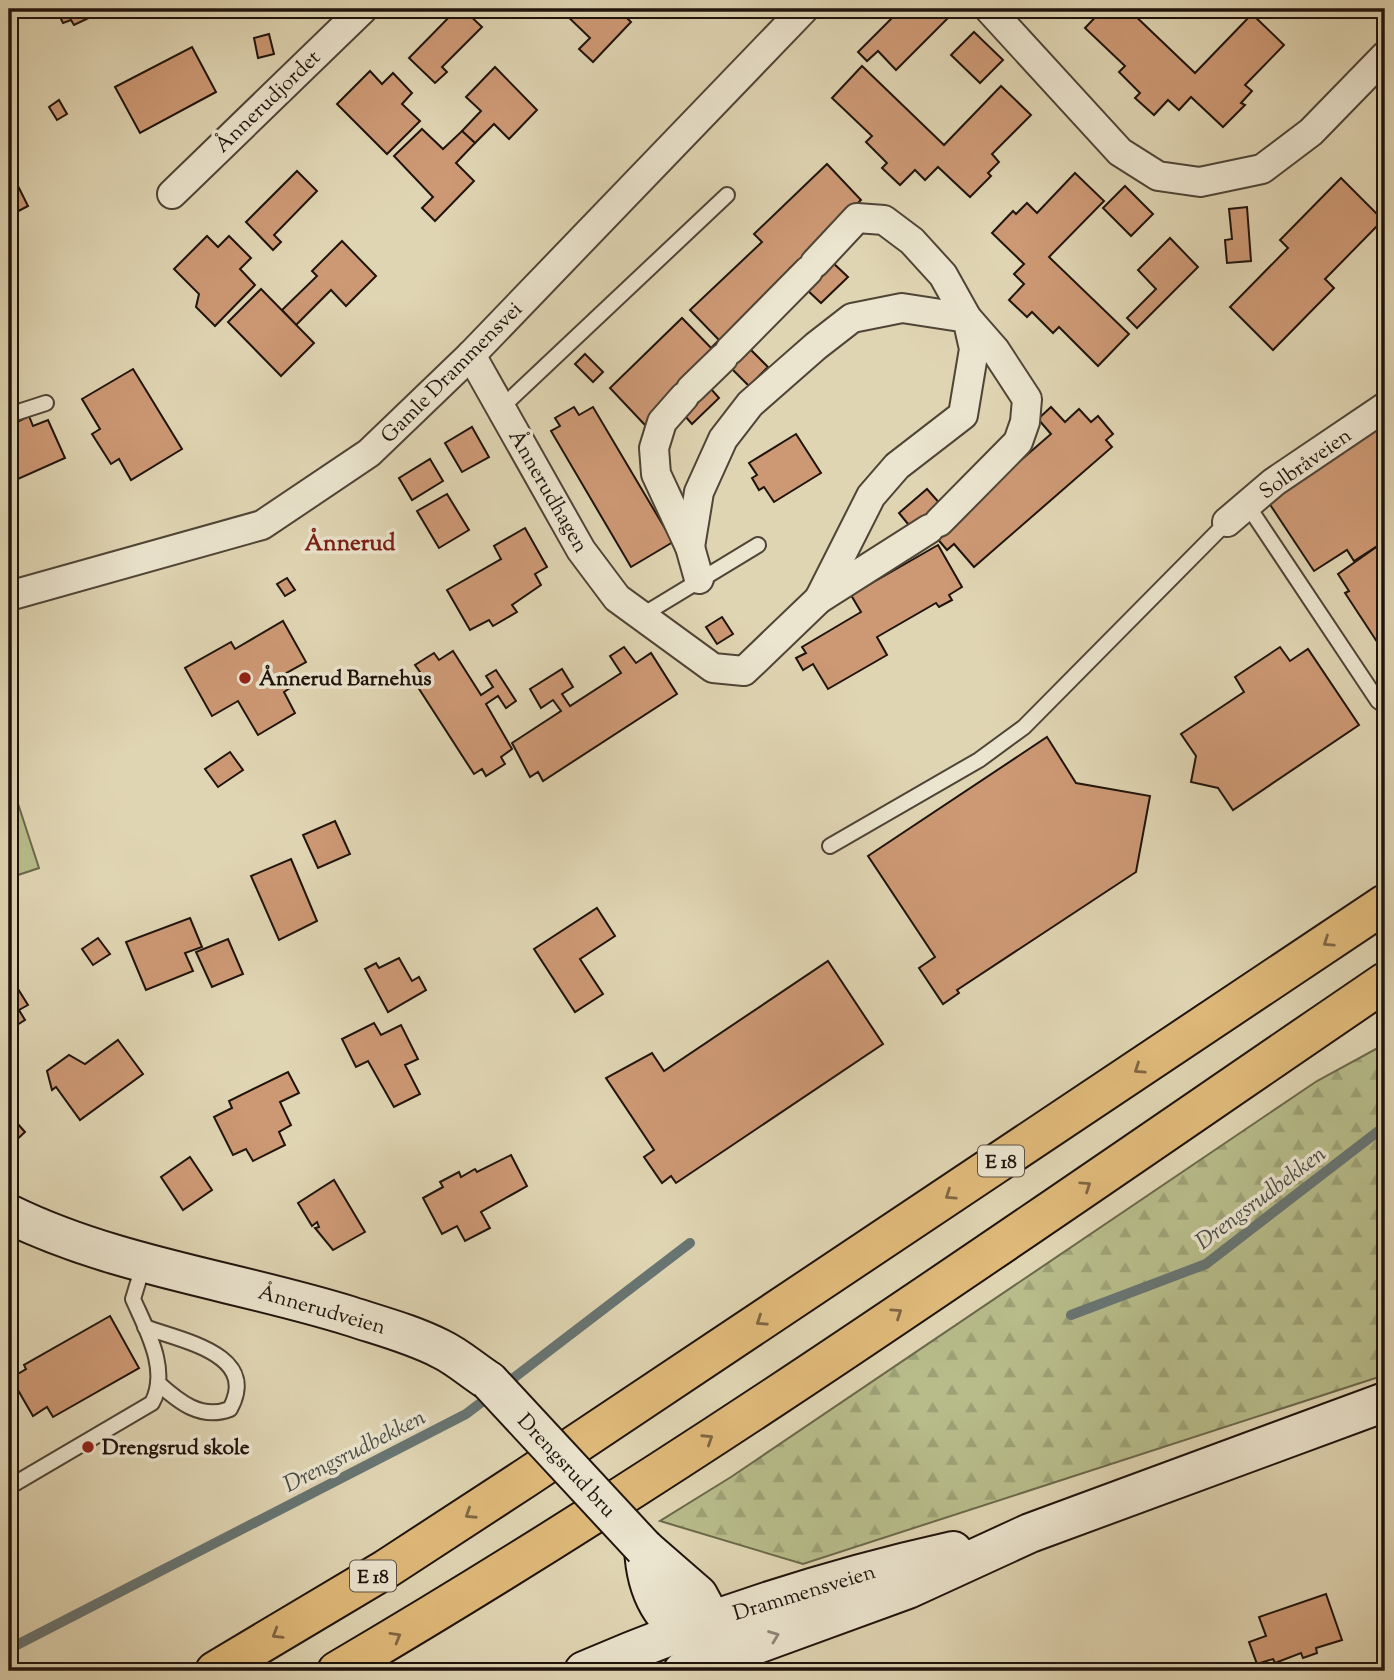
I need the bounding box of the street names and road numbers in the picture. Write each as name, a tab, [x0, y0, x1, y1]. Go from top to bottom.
street label: Ånnerudjordet	[209, 44, 328, 161]
street label: Gamle Drammensvei	[375, 296, 530, 451]
street label: Solbråveien	[1254, 422, 1359, 508]
street label: Ånnerudhagen	[500, 425, 595, 559]
road number: E 18	[978, 1146, 1024, 1176]
street label: Ånnerudveien	[254, 1278, 389, 1343]
street label: Drengsrud bru	[509, 1408, 622, 1525]
street label: Drammensveien	[730, 1558, 879, 1630]
road number: E 18	[350, 1560, 396, 1592]

